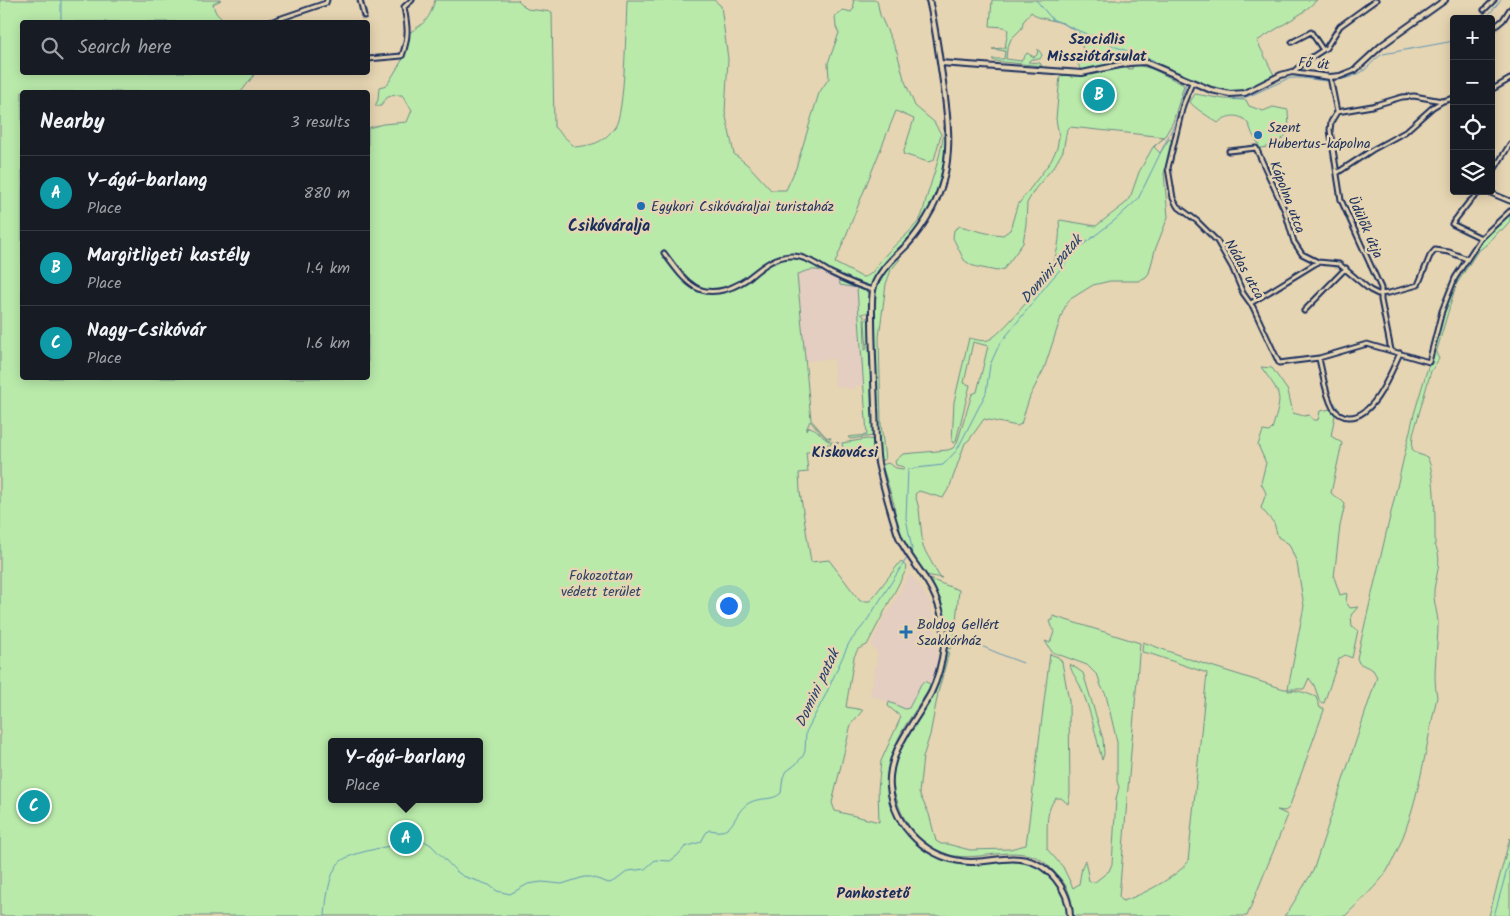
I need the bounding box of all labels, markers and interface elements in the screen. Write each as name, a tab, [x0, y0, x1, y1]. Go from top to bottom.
map controls	[1450, 15, 1495, 195]
button: +	[1450, 15, 1495, 60]
search box	[20, 20, 370, 75]
district label: Szociális Missziótársulat	[1047, 28, 1147, 69]
text: Search here	[78, 33, 172, 63]
icon: search	[38, 34, 66, 62]
street label: Fő út	[1297, 52, 1331, 76]
button: −	[1450, 60, 1495, 105]
pin: B	[1083, 76, 1115, 114]
button: locate	[1450, 105, 1495, 150]
text: Nearby	[40, 106, 105, 139]
text: 3 results	[291, 110, 350, 135]
place label: Szent Hubertus-kápolna	[1268, 117, 1371, 155]
marker: Szent Hubertus-kápolna	[1252, 129, 1264, 141]
button: layers	[1450, 150, 1495, 195]
street label: Kápolna utca	[1263, 158, 1311, 237]
text: Y-ágú-barlang	[87, 166, 208, 196]
text: A	[51, 181, 61, 206]
text: 880 m	[304, 181, 350, 206]
street label: Üdülők útja	[1342, 193, 1389, 262]
text: Place	[87, 196, 121, 221]
place label: Egykori Csikóváraljai turistaház	[651, 196, 834, 218]
marker: Egykori Csikóváraljai turistaház	[635, 200, 647, 212]
district label: Csikóváralja	[568, 214, 650, 239]
water label: Domini-patak	[1015, 228, 1090, 309]
street label: Nádas utca	[1218, 235, 1270, 304]
text: Margitligeti kastély	[87, 241, 250, 271]
text: B	[51, 256, 61, 281]
text: 1.4 km	[306, 256, 350, 281]
text: Place	[87, 271, 121, 296]
text: Nagy-Csikóvár	[87, 316, 206, 346]
text: C	[51, 331, 61, 356]
text: 1.6 km	[306, 331, 350, 356]
text: Place	[87, 346, 121, 371]
district label: Kiskovácsi	[812, 441, 879, 465]
park label: Fokozottan védett terület	[561, 565, 642, 603]
your location	[716, 593, 742, 619]
place label: Boldog Gellért Szakkórház	[917, 614, 1000, 652]
marker: Boldog Gellért Szakkórház	[899, 625, 913, 639]
water label: Domini patak	[789, 644, 847, 731]
popup	[328, 738, 483, 803]
text: Y-ágú-barlang	[345, 743, 466, 773]
text: Place	[345, 773, 380, 798]
pin: C	[18, 787, 50, 825]
pin: A	[390, 819, 422, 857]
district label: Pankostető	[836, 882, 912, 906]

